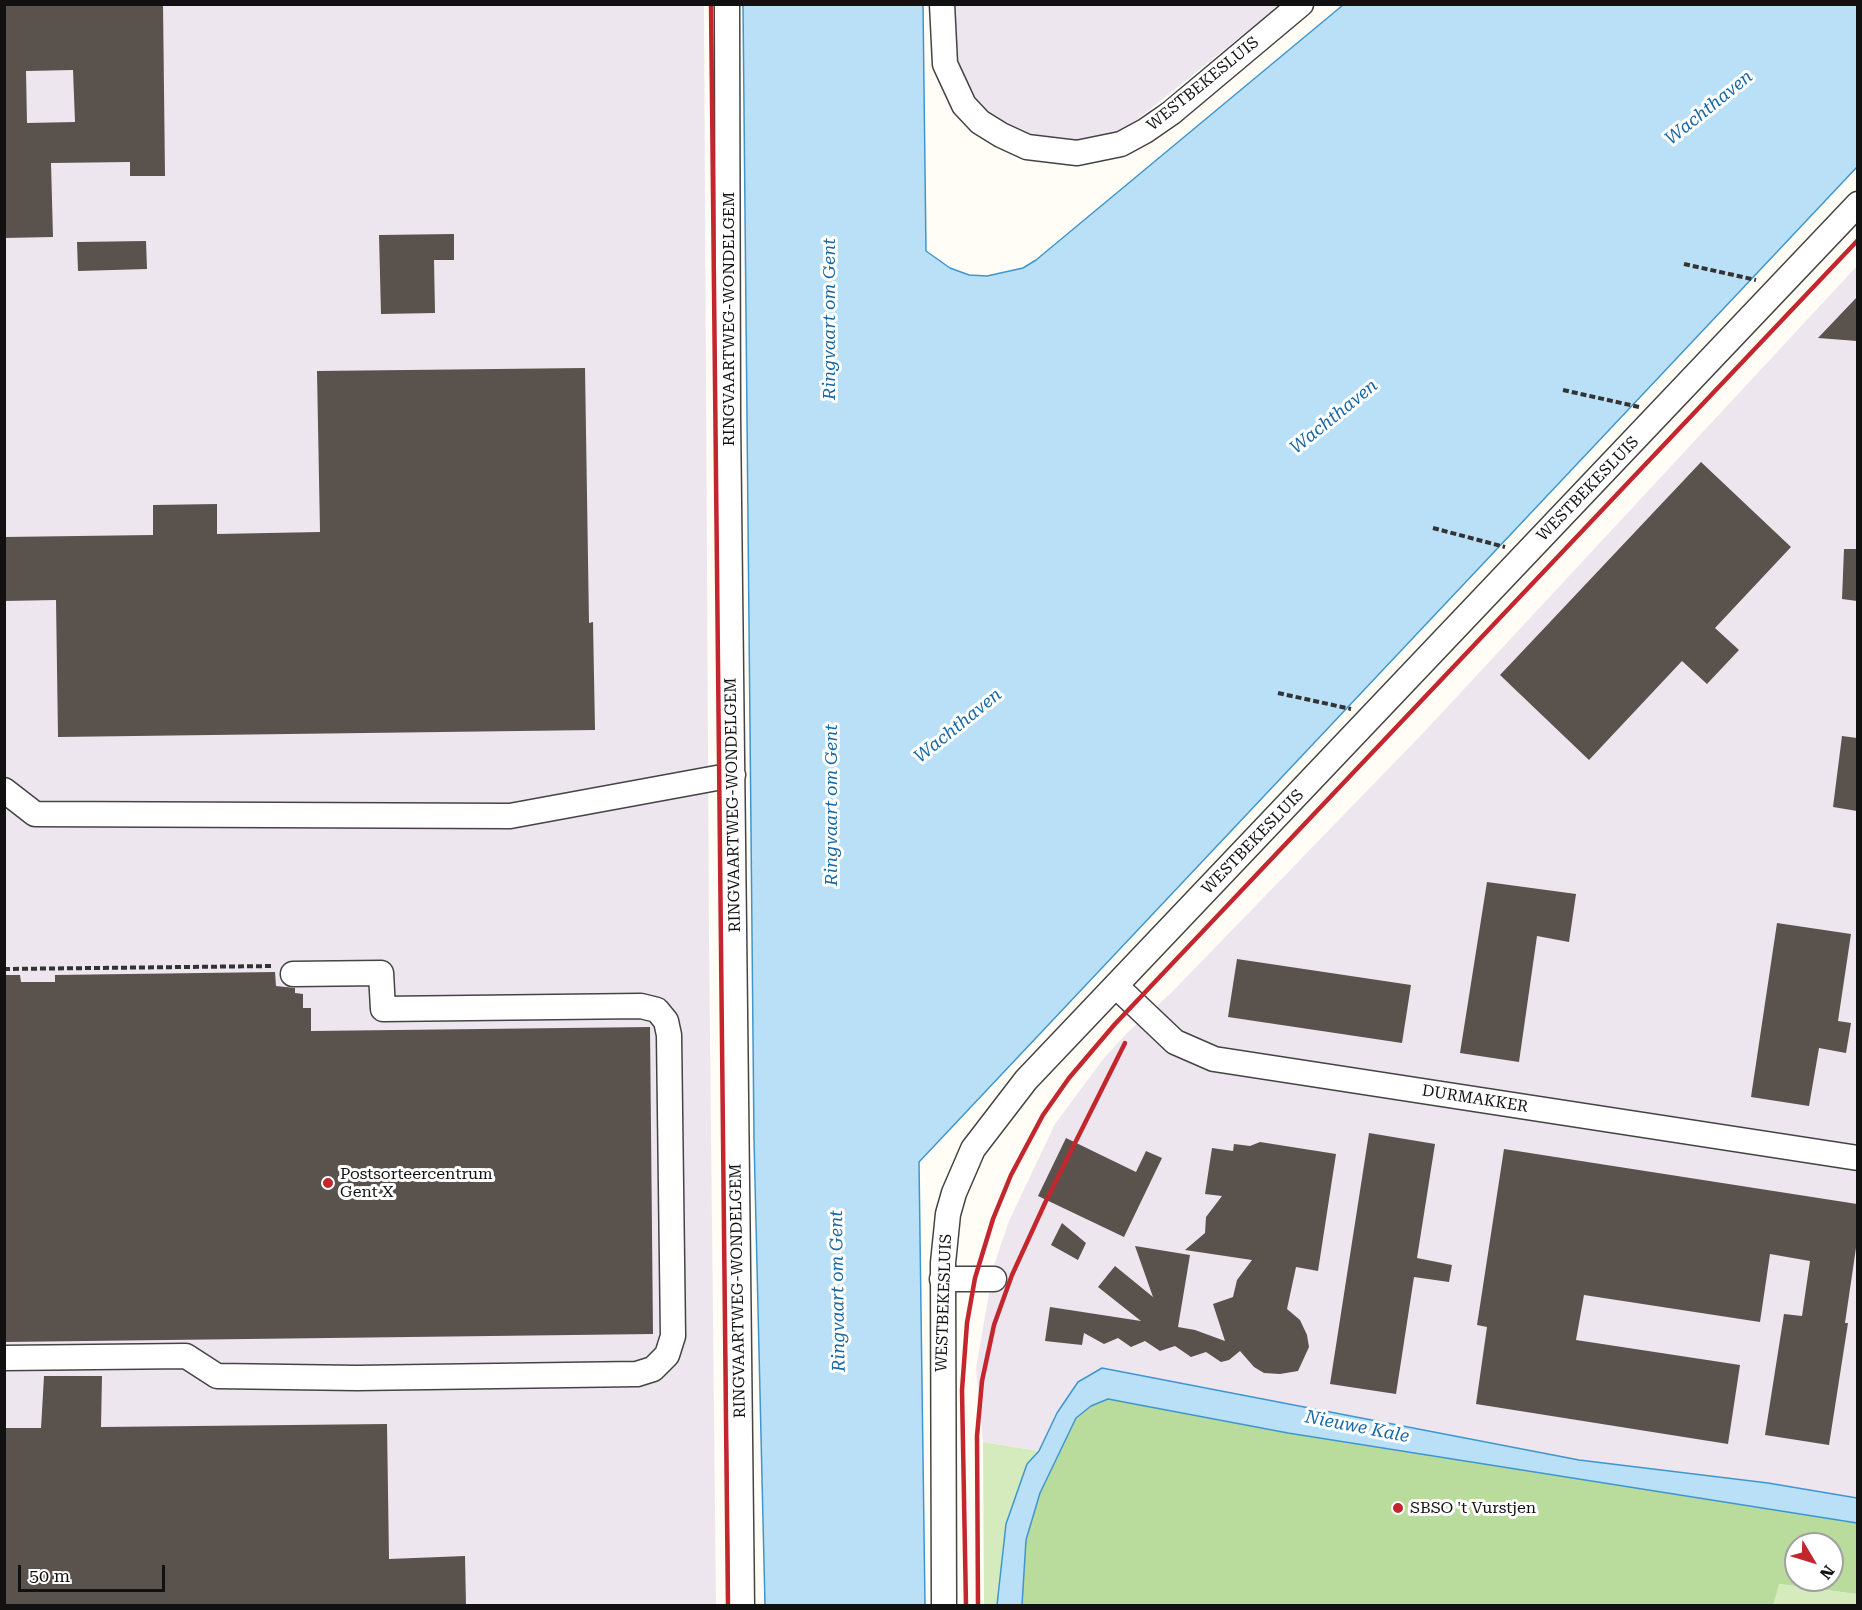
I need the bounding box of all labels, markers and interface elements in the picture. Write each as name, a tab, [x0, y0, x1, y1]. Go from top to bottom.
street label: WESTBEKESLUIS	[1143, 33, 1263, 135]
water label: Wachthaven	[1661, 66, 1757, 150]
street label: RINGVAARTWEG-WONDELGEM	[719, 192, 739, 446]
water label: Ringvaart om Gent	[819, 238, 841, 400]
water label: Wachthaven	[1286, 375, 1382, 459]
street label: WESTBEKESLUIS	[1533, 433, 1643, 545]
street label: RINGVAARTWEG-WONDELGEM	[721, 677, 745, 933]
water label: Wachthaven	[910, 684, 1006, 768]
water label: Ringvaart om Gent	[821, 724, 843, 886]
street label: WESTBEKESLUIS	[1198, 786, 1308, 898]
street label: DURMAKKER	[1420, 1081, 1530, 1117]
street label: RINGVAARTWEG-WONDELGEM	[726, 1163, 750, 1419]
place label: Postsorteercentrum Gent X	[340, 1164, 493, 1202]
marker: Postsorteercentrum Gent X	[321, 1176, 335, 1190]
water label: Ringvaart om Gent	[826, 1210, 850, 1372]
street label: WESTBEKESLUIS	[932, 1233, 956, 1373]
water label: Nieuwe Kale	[1303, 1406, 1411, 1448]
place label: SBSO 't Vurstjen	[1410, 1498, 1536, 1518]
marker: SBSO 't Vurstjen	[1391, 1501, 1405, 1515]
north arrow	[1784, 1532, 1844, 1592]
scale bar	[21, 1553, 168, 1591]
text: N	[1816, 1561, 1838, 1583]
text: 50 m	[29, 1565, 70, 1586]

